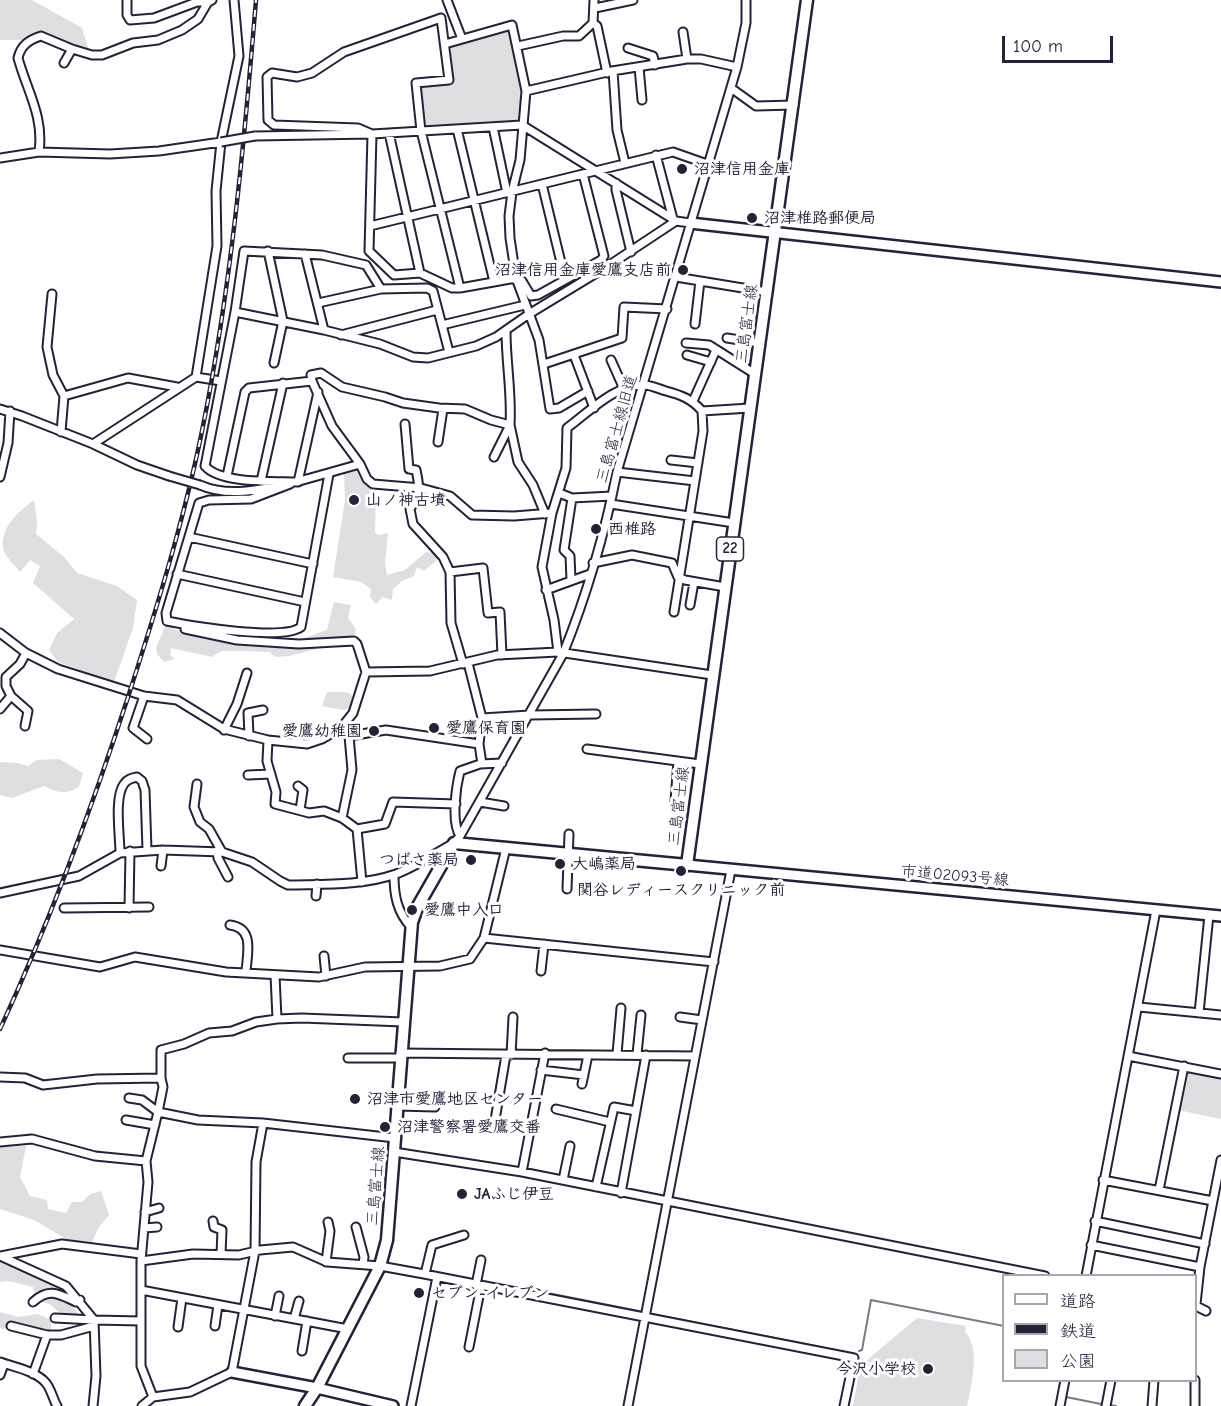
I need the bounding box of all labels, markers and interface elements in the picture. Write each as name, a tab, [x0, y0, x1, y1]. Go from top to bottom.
scale bar	[1005, 24, 1116, 62]
text: 100 m	[1013, 36, 1063, 57]
place label: 沼津信用金庫	[694, 159, 790, 179]
marker: 沼津信用金庫	[675, 162, 689, 176]
place label: 沼津椎路郵便局	[764, 208, 876, 228]
marker: 沼津椎路郵便局	[745, 211, 759, 225]
place label: 沼津信用金庫愛鷹支店前	[495, 260, 671, 280]
marker: 沼津信用金庫愛鷹支店前	[676, 263, 690, 277]
street label: 三島富士線	[732, 283, 762, 365]
street label: 三島富士線旧道	[592, 373, 642, 485]
place label: 山ノ神古墳	[366, 490, 446, 510]
marker: 山ノ神古墳	[347, 493, 361, 507]
place label: 西椎路	[608, 519, 656, 539]
marker: 西椎路	[589, 522, 603, 536]
road number: 22	[716, 537, 744, 561]
place label: 愛鷹保育園	[446, 718, 526, 738]
place label: 愛鷹幼稚園	[282, 721, 362, 741]
marker: 愛鷹保育園	[427, 721, 441, 735]
marker: 愛鷹幼稚園	[367, 724, 381, 738]
street label: 三島富士線	[665, 765, 693, 847]
place label: つばさ薬局	[379, 850, 459, 870]
marker: つばさ薬局	[464, 853, 478, 867]
place label: 大嶋薬局	[572, 854, 636, 874]
marker: 大嶋薬局	[553, 857, 567, 871]
street label: 市道02093号線	[900, 862, 1010, 890]
marker: 関谷レディースクリニック前	[674, 864, 688, 878]
place label: 関谷レディースクリニック前	[577, 880, 785, 900]
place label: 愛鷹中入口	[424, 900, 504, 920]
marker: 愛鷹中入口	[405, 903, 419, 917]
place label: 沼津市愛鷹地区センター	[367, 1089, 543, 1109]
marker: 沼津市愛鷹地区センター	[348, 1092, 362, 1106]
place label: 沼津警察署愛鷹交番	[397, 1117, 541, 1137]
marker: 沼津警察署愛鷹交番	[378, 1120, 392, 1134]
street label: 三島富士線	[363, 1145, 389, 1227]
place label: JAふじ伊豆	[474, 1184, 554, 1204]
marker: JAふじ伊豆	[455, 1187, 469, 1201]
legend	[1002, 1274, 1197, 1382]
place label: セブン-イレブン	[431, 1283, 550, 1303]
marker: セブン-イレブン	[412, 1286, 426, 1300]
text: 道路	[1060, 1291, 1096, 1312]
text: 鉄道	[1060, 1321, 1096, 1342]
text: 公園	[1060, 1351, 1096, 1372]
place label: 今沢小学校	[836, 1359, 916, 1379]
marker: 今沢小学校	[921, 1362, 935, 1376]

